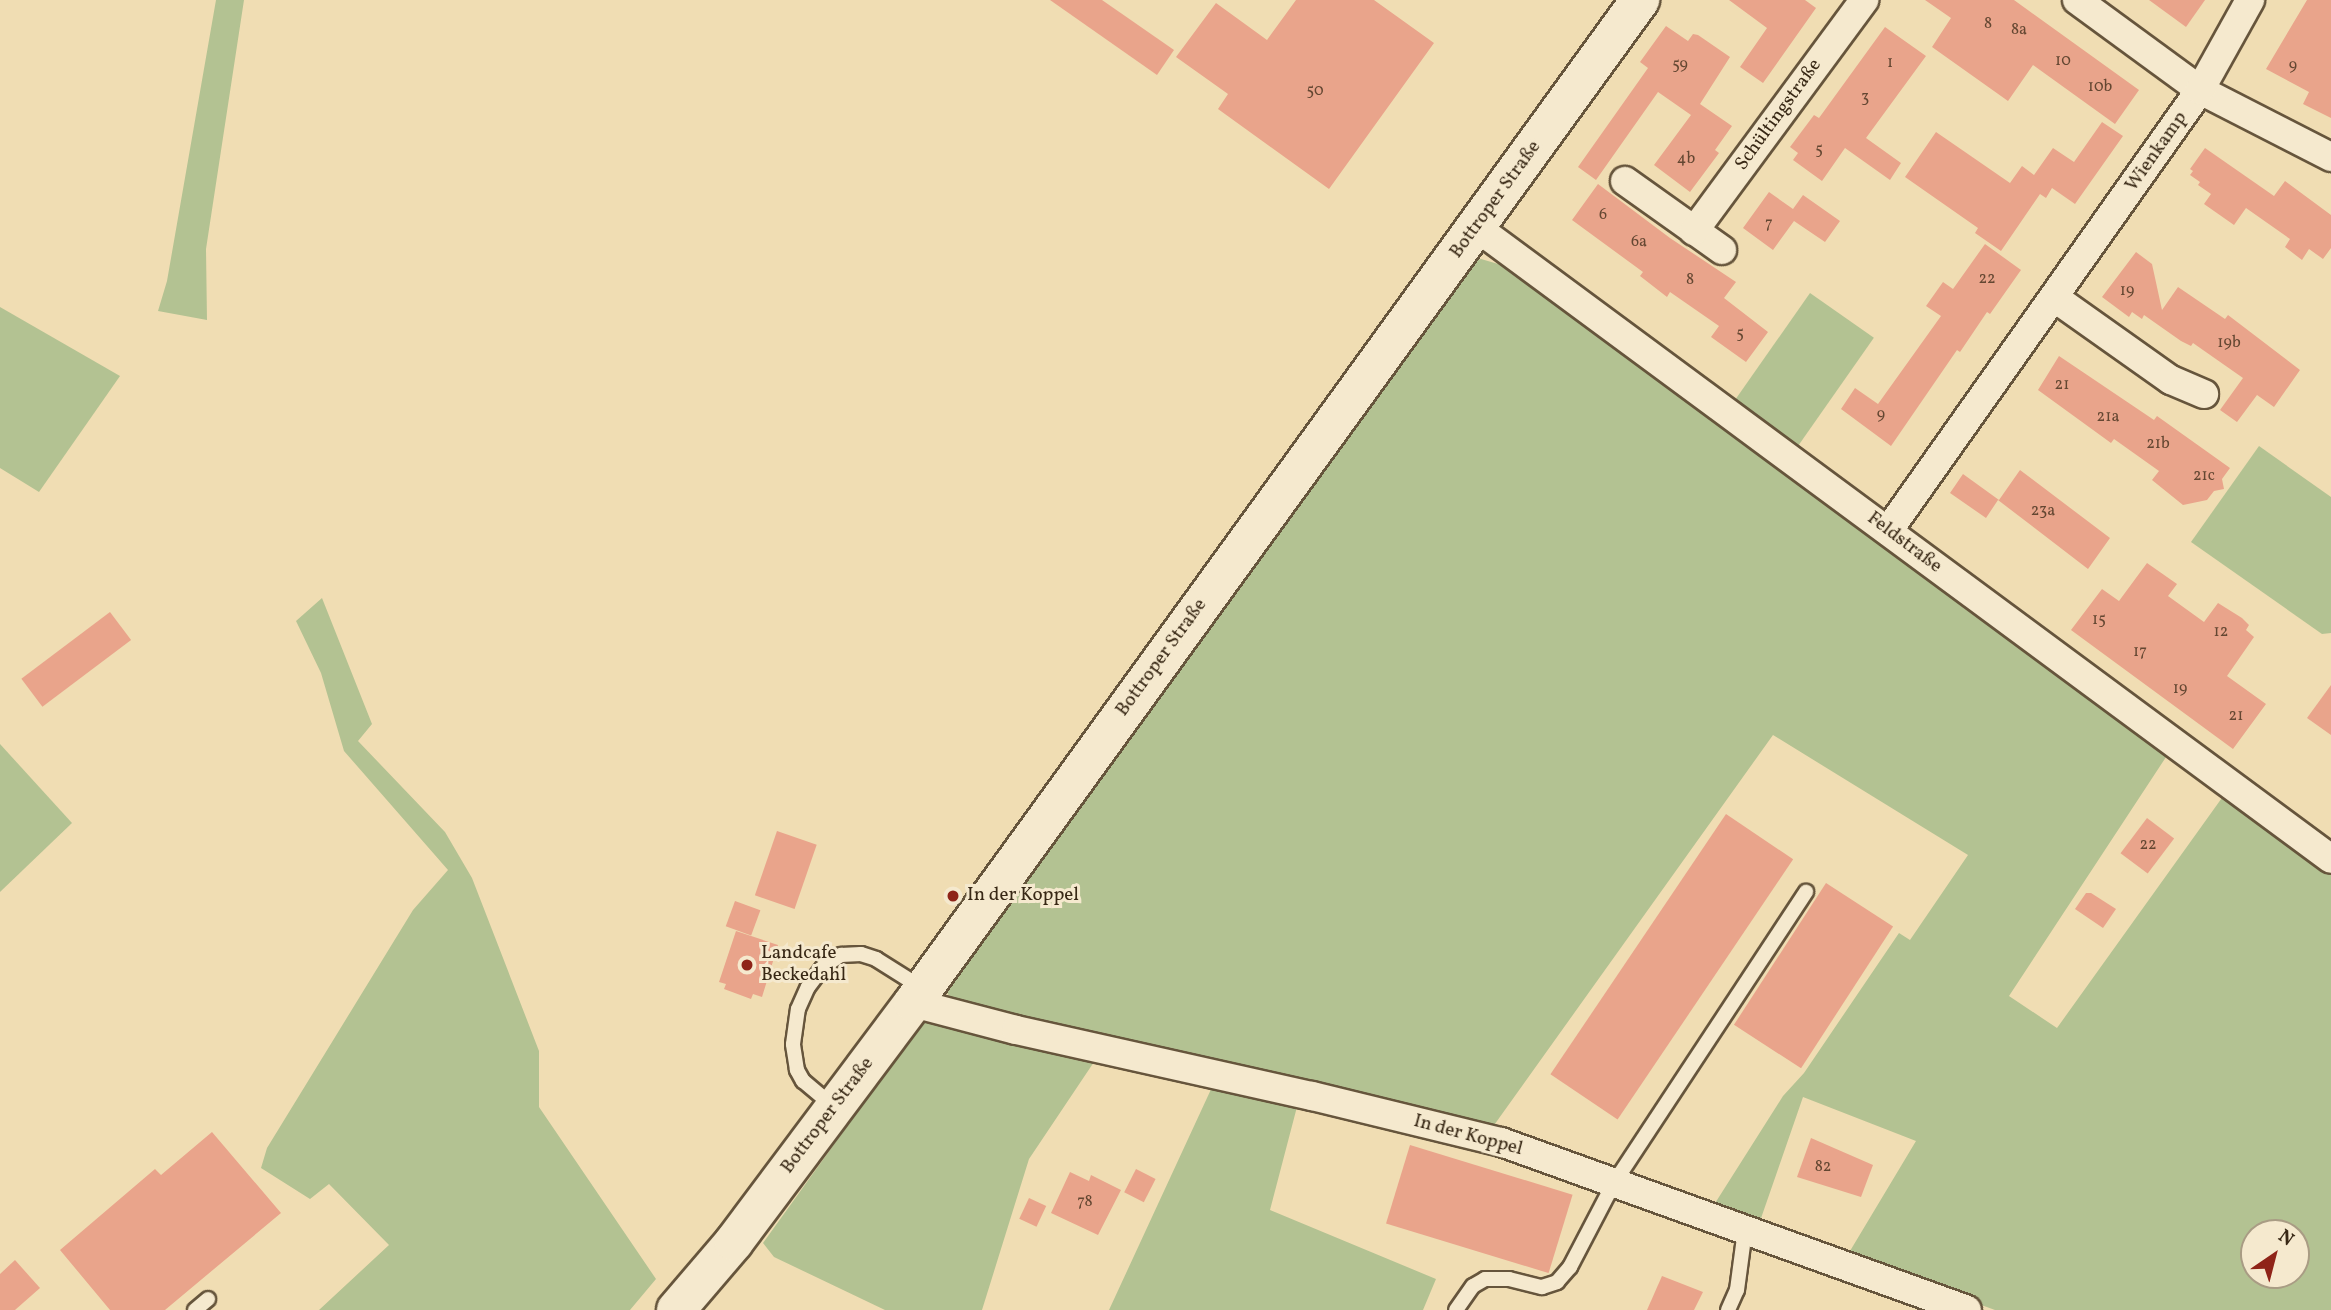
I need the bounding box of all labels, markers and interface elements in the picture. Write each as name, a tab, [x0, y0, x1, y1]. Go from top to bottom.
house number: 8	[1984, 14, 1992, 34]
house number: 8a	[2011, 20, 2027, 40]
house number: 10	[2055, 51, 2071, 71]
house number: 1	[1887, 53, 1893, 73]
house number: 59	[1672, 55, 1688, 75]
street label: Schültingstraße	[1731, 55, 1827, 175]
house number: 9	[2289, 56, 2297, 76]
house number: 10b	[2088, 77, 2112, 97]
house number: 50	[1307, 81, 1323, 101]
house number: 3	[1861, 88, 1869, 108]
street label: Wienkamp	[2121, 108, 2193, 196]
street label: Bottroper Straße	[1446, 137, 1546, 263]
house number: 5	[1815, 140, 1823, 160]
house number: 4b	[1677, 149, 1695, 169]
house number: 6	[1599, 205, 1607, 225]
house number: 7	[1765, 214, 1773, 234]
house number: 6a	[1631, 232, 1647, 252]
house number: 22	[1978, 269, 1996, 289]
house number: 8	[1686, 270, 1694, 290]
house number: 19	[2120, 281, 2134, 301]
house number: 5	[1736, 324, 1744, 344]
house number: 19b	[2217, 333, 2241, 353]
house number: 21	[2055, 375, 2069, 395]
house number: 9	[1877, 405, 1885, 425]
house number: 21a	[2097, 407, 2119, 427]
house number: 21b	[2146, 434, 2170, 454]
house number: 21c	[2193, 466, 2215, 486]
house number: 23a	[2031, 501, 2055, 521]
street label: Feldstraße	[1862, 508, 1946, 578]
street label: Bottroper Straße	[1112, 595, 1212, 721]
house number: 15	[2092, 610, 2106, 630]
house number: 12	[2214, 622, 2228, 642]
house number: 17	[2133, 642, 2147, 662]
house number: 19	[2173, 679, 2187, 699]
house number: 21	[2229, 706, 2243, 726]
house number: 22	[2139, 835, 2157, 855]
place label: In der Koppel	[967, 885, 1079, 907]
marker: In der Koppel	[945, 888, 961, 904]
place label: Landcafe Beckedahl	[761, 943, 846, 987]
marker: Landcafe Beckedahl	[739, 957, 755, 973]
street label: Bottroper Straße	[777, 1053, 879, 1179]
street label: In der Koppel	[1411, 1110, 1525, 1162]
house number: 82	[1815, 1157, 1831, 1177]
house number: 78	[1077, 1192, 1093, 1212]
north arrow	[2240, 1219, 2310, 1289]
text: N	[2273, 1224, 2299, 1253]

